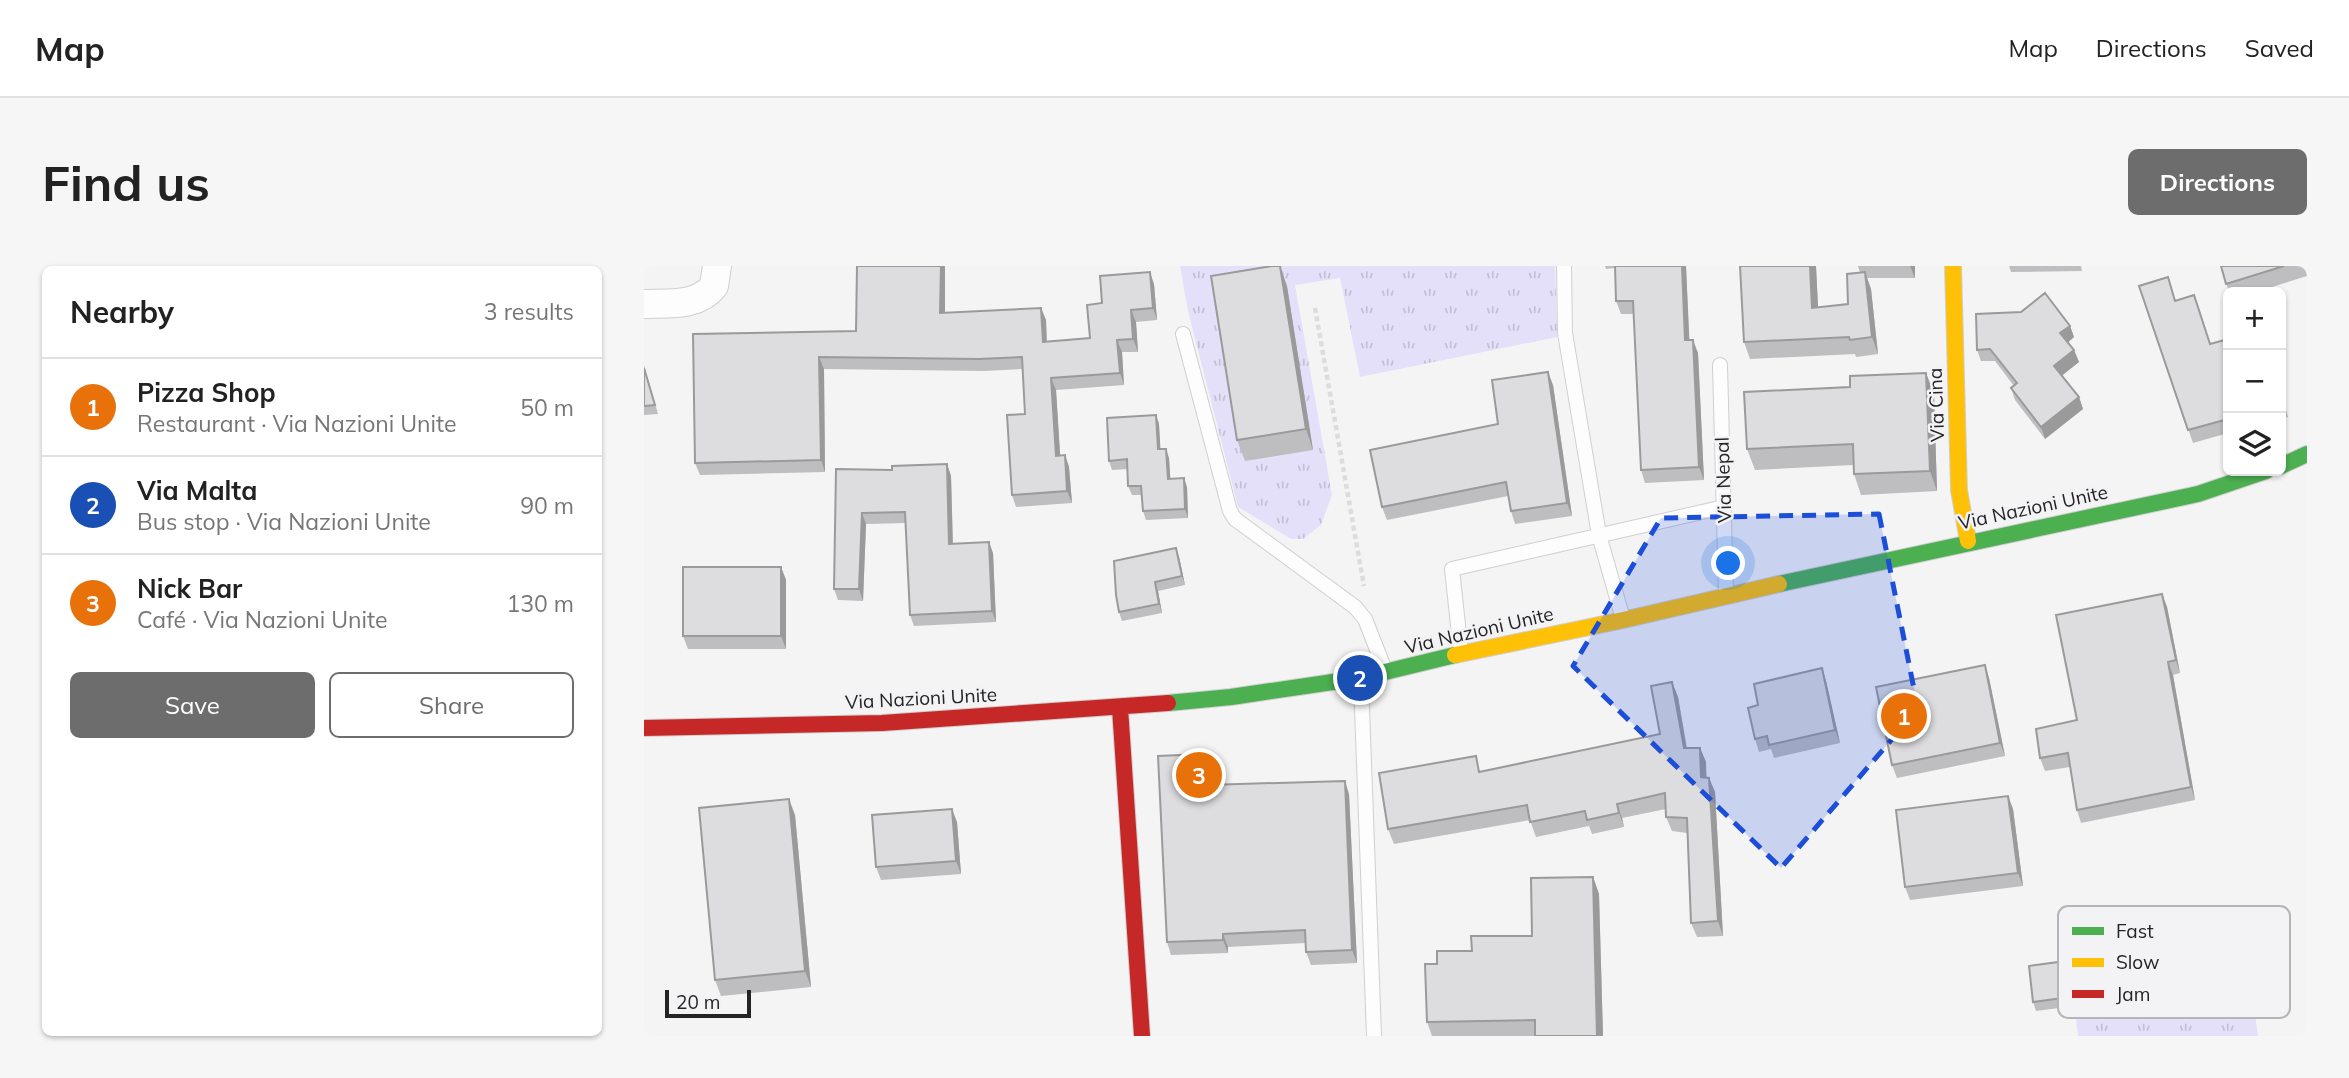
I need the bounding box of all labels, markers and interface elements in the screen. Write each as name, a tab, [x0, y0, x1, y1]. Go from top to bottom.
text: Map	[35, 28, 105, 69]
text: Map	[2008, 33, 2058, 63]
text: Directions	[2096, 33, 2207, 63]
text: Saved	[2245, 33, 2314, 63]
button: Directions	[2128, 149, 2307, 215]
text: Find us	[42, 152, 210, 213]
map controls	[2223, 287, 2286, 476]
button: +	[2223, 287, 2286, 350]
text: Nearby	[70, 293, 174, 331]
text: 3 results	[484, 297, 574, 326]
button: −	[2223, 350, 2286, 413]
street label: Via Cina	[1923, 368, 1949, 442]
text: Pizza Shop	[137, 376, 276, 409]
text: 1	[86, 393, 100, 422]
text: 50 m	[520, 393, 574, 422]
text: Restaurant · Via Nazioni Unite	[137, 409, 456, 438]
button: layers	[2223, 413, 2286, 476]
street label: Via Nepal	[1710, 437, 1736, 523]
text: Via Malta	[137, 474, 257, 507]
street label: Via Nazioni Unite	[1956, 479, 2110, 535]
text: 2	[86, 491, 100, 520]
text: 90 m	[520, 491, 574, 520]
text: Bus stop · Via Nazioni Unite	[137, 507, 431, 536]
your location	[1711, 546, 1745, 580]
text: Nick Bar	[137, 572, 242, 605]
text: 3	[86, 589, 100, 618]
text: 130 m	[506, 589, 574, 618]
street label: Via Nazioni Unite	[1402, 601, 1556, 659]
text: Café · Via Nazioni Unite	[137, 605, 387, 634]
pin: 2	[1337, 652, 1383, 704]
button: Save	[70, 672, 315, 738]
button: Share	[329, 672, 574, 738]
street label: Via Nazioni Unite	[844, 682, 998, 714]
pin: 1	[1881, 690, 1927, 742]
pin: 3	[1176, 749, 1222, 801]
legend	[2058, 906, 2290, 1018]
text: Fast	[2116, 919, 2154, 943]
text: Slow	[2116, 950, 2160, 974]
text: Jam	[2116, 982, 2150, 1006]
scale bar	[665, 987, 751, 1019]
text: 20 m	[676, 990, 720, 1014]

